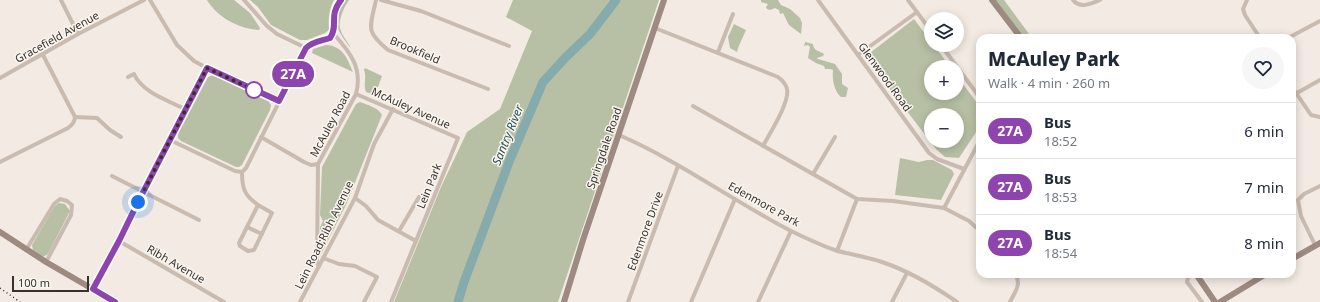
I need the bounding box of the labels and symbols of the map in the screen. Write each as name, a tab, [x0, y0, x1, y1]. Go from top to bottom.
street label: Gracefield Avenue	[12, 7, 101, 66]
street label: Brookfield	[388, 32, 443, 67]
street label: Glenwood Road	[855, 39, 916, 114]
line badge: 27A	[270, 61, 316, 87]
unlabelled marker	[245, 81, 263, 99]
street label: McAuley Avenue	[369, 83, 453, 132]
street label: McAuley Road	[306, 88, 353, 159]
water label: Santry River	[488, 101, 528, 168]
street label: Springdale Road	[583, 105, 624, 190]
street label: Lein Park	[413, 161, 444, 211]
street label: Lein Road;Ribh Avenue	[291, 178, 356, 291]
street label: Edenmore Park	[726, 178, 803, 229]
street label: Edenmore Drive	[623, 189, 666, 273]
your location	[128, 192, 148, 212]
street label: Ribh Avenue	[144, 241, 208, 286]
scale bar	[12, 274, 89, 293]

